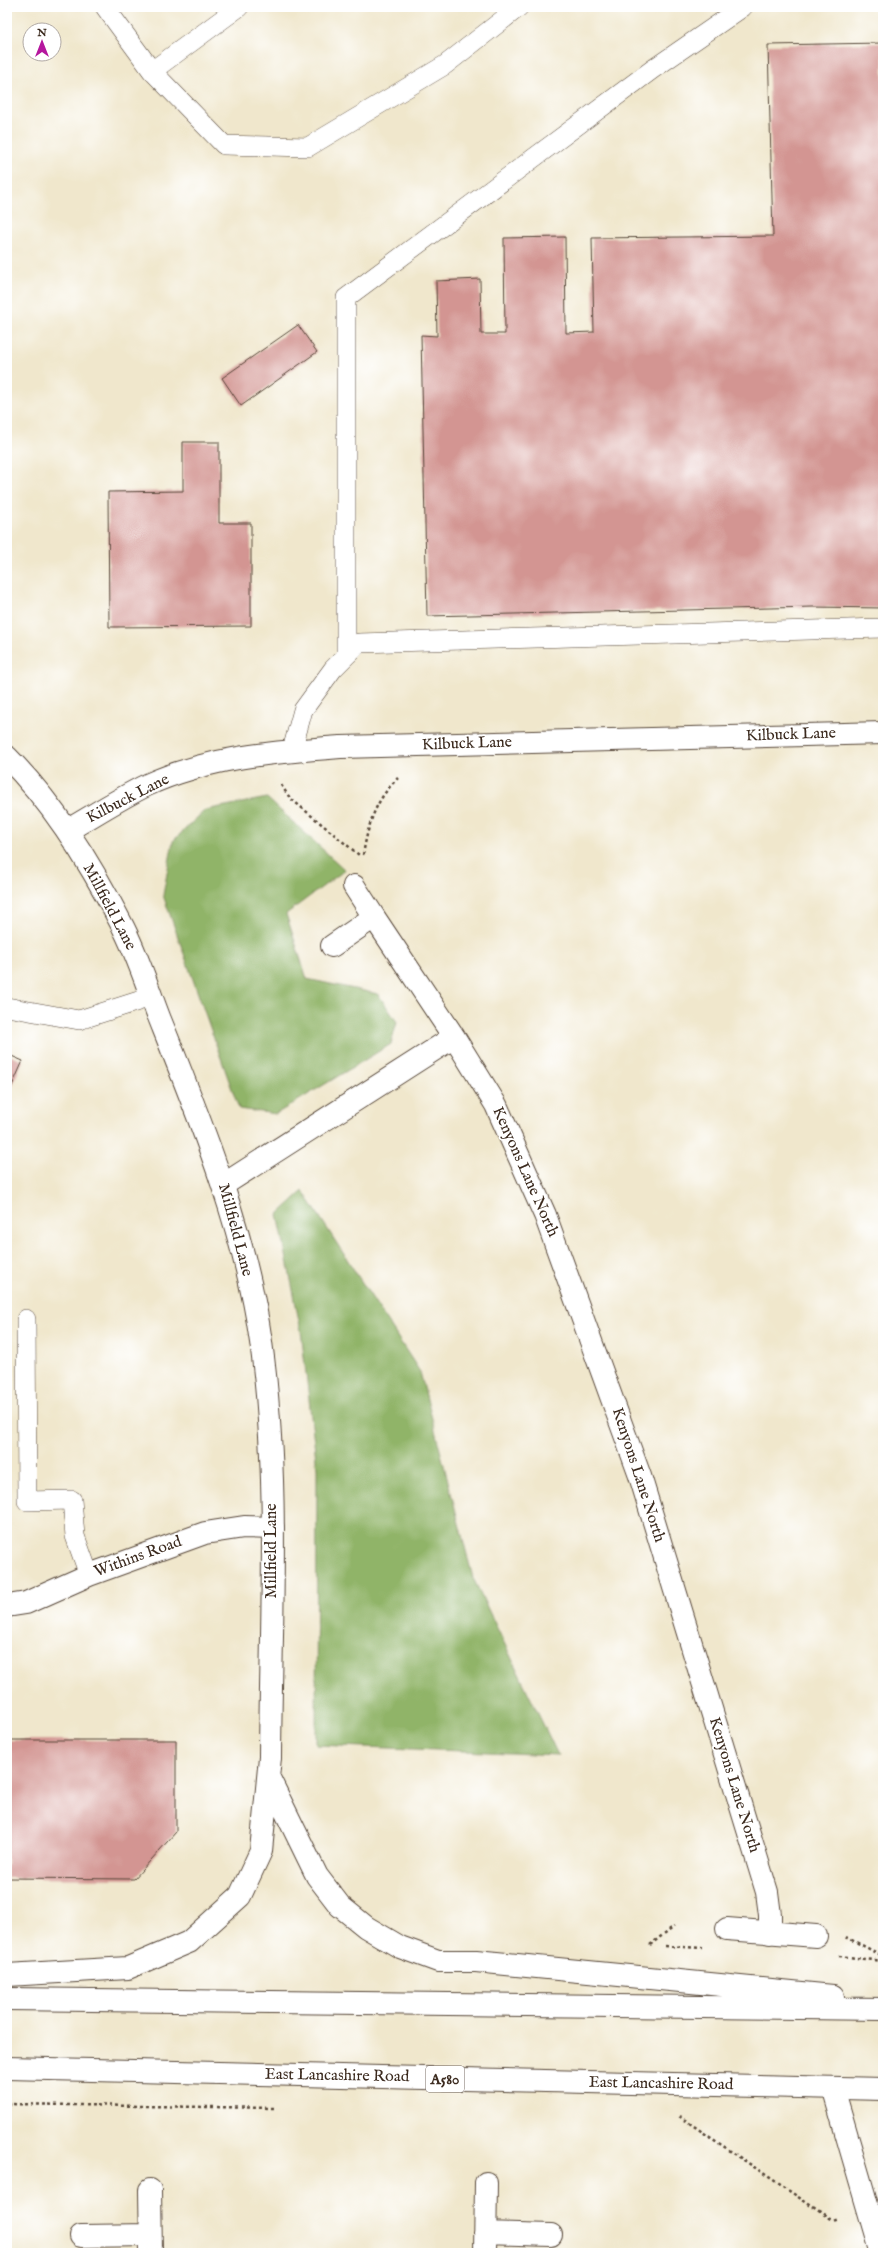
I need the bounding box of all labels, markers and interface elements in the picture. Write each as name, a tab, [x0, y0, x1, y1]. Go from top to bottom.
north arrow	[22, 22, 62, 62]
text: N	[36, 26, 47, 40]
street label: Kilbuck Lane	[746, 723, 836, 747]
street label: Kilbuck Lane	[422, 732, 512, 756]
street label: Kilbuck Lane	[83, 770, 173, 828]
street label: Millfield Lane	[78, 860, 140, 954]
street label: Kenyons Lane North	[487, 1104, 563, 1241]
street label: Millfield Lane	[213, 1181, 257, 1279]
street label: Kenyons Lane North	[607, 1405, 669, 1545]
street label: Millfield Lane	[262, 1503, 282, 1599]
street label: Withins Road	[92, 1532, 185, 1582]
street label: Kenyons Lane North	[704, 1715, 764, 1856]
street label: East Lancashire Road	[265, 2065, 410, 2087]
road number: A580	[426, 2066, 464, 2092]
street label: East Lancashire Road	[589, 2073, 734, 2095]

